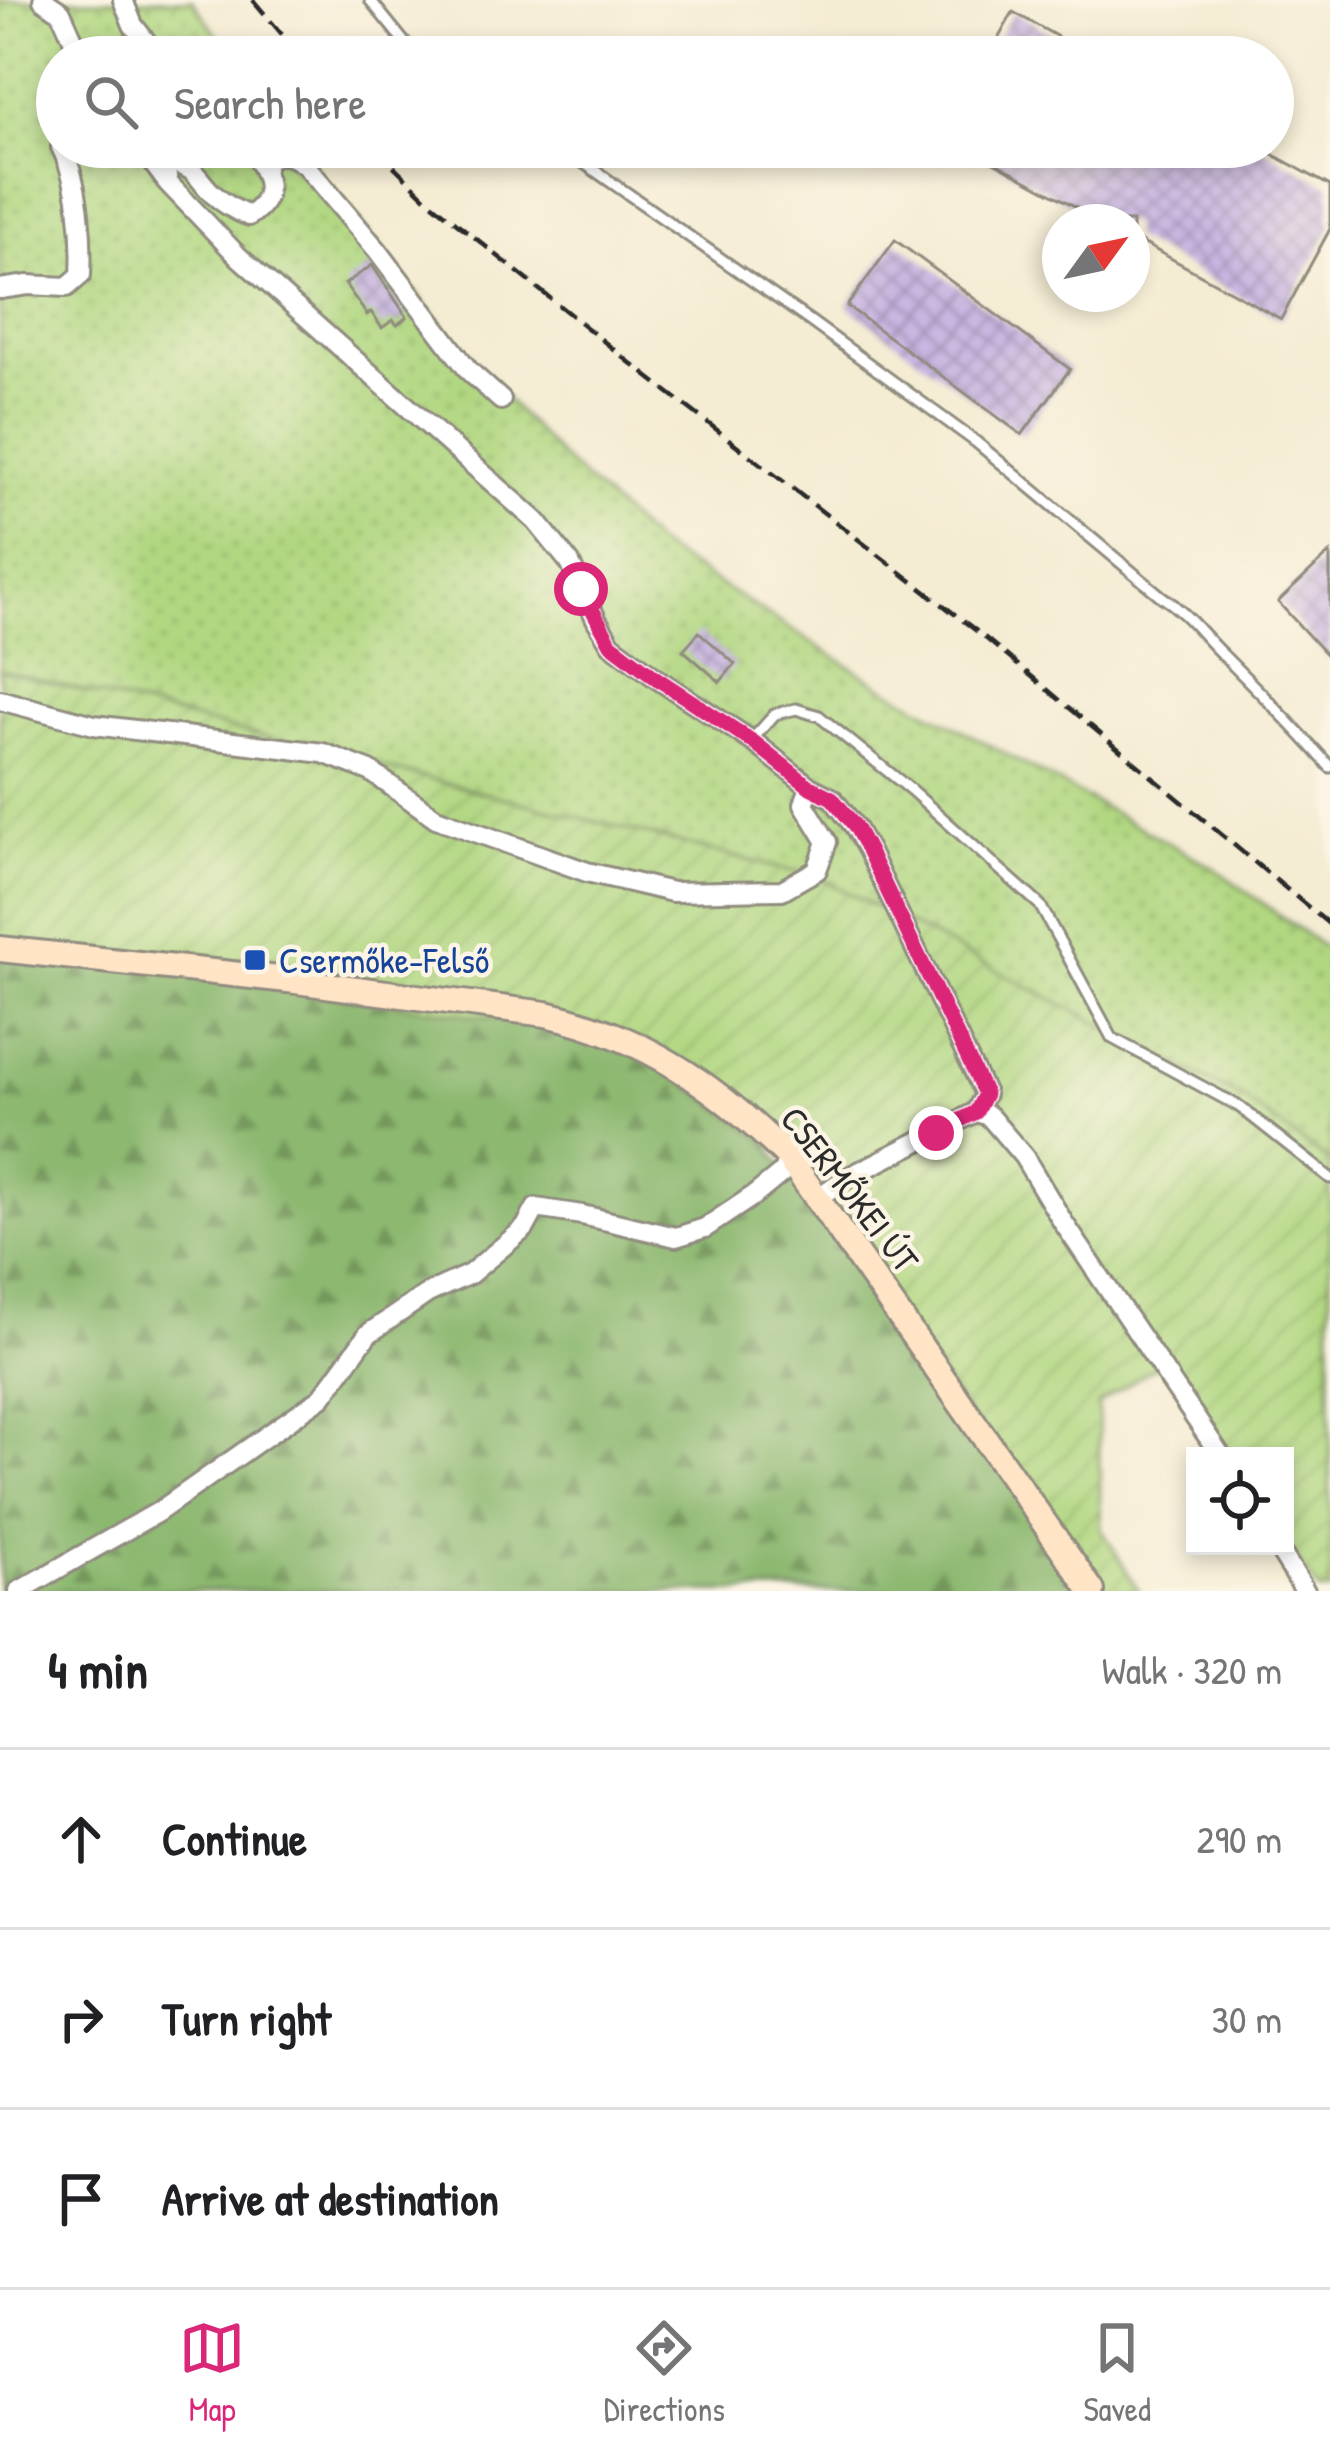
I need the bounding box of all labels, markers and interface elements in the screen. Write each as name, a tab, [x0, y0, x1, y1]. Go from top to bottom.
search box	[36, 36, 1294, 168]
icon: search	[78, 69, 144, 135]
text: Search here	[174, 72, 366, 133]
north arrow	[1042, 204, 1150, 312]
route start	[554, 562, 608, 616]
place label: Csermőke-Felső	[279, 935, 489, 984]
marker: Csermőke-Felső	[242, 947, 268, 973]
street label: CSERMŐKEI ÚT	[770, 1096, 931, 1283]
route end	[909, 1106, 963, 1160]
map controls	[1186, 1447, 1294, 1555]
button: locate	[1186, 1447, 1294, 1555]
text: 4 min	[48, 1635, 148, 1704]
text: Walk · 320 m	[1102, 1643, 1282, 1696]
icon: ahead	[48, 1806, 114, 1872]
text: Continue	[162, 1808, 307, 1869]
text: 290 m	[1196, 1812, 1282, 1865]
icon: right	[48, 1986, 114, 2052]
text: Turn right	[162, 1988, 331, 2049]
text: 30 m	[1212, 1992, 1282, 2045]
icon: arrive	[48, 2166, 114, 2232]
text: Arrive at destination	[162, 2168, 499, 2229]
tab: Map	[179, 2315, 245, 2431]
tab: Directions	[604, 2315, 725, 2431]
tab: Saved	[1083, 2315, 1151, 2431]

